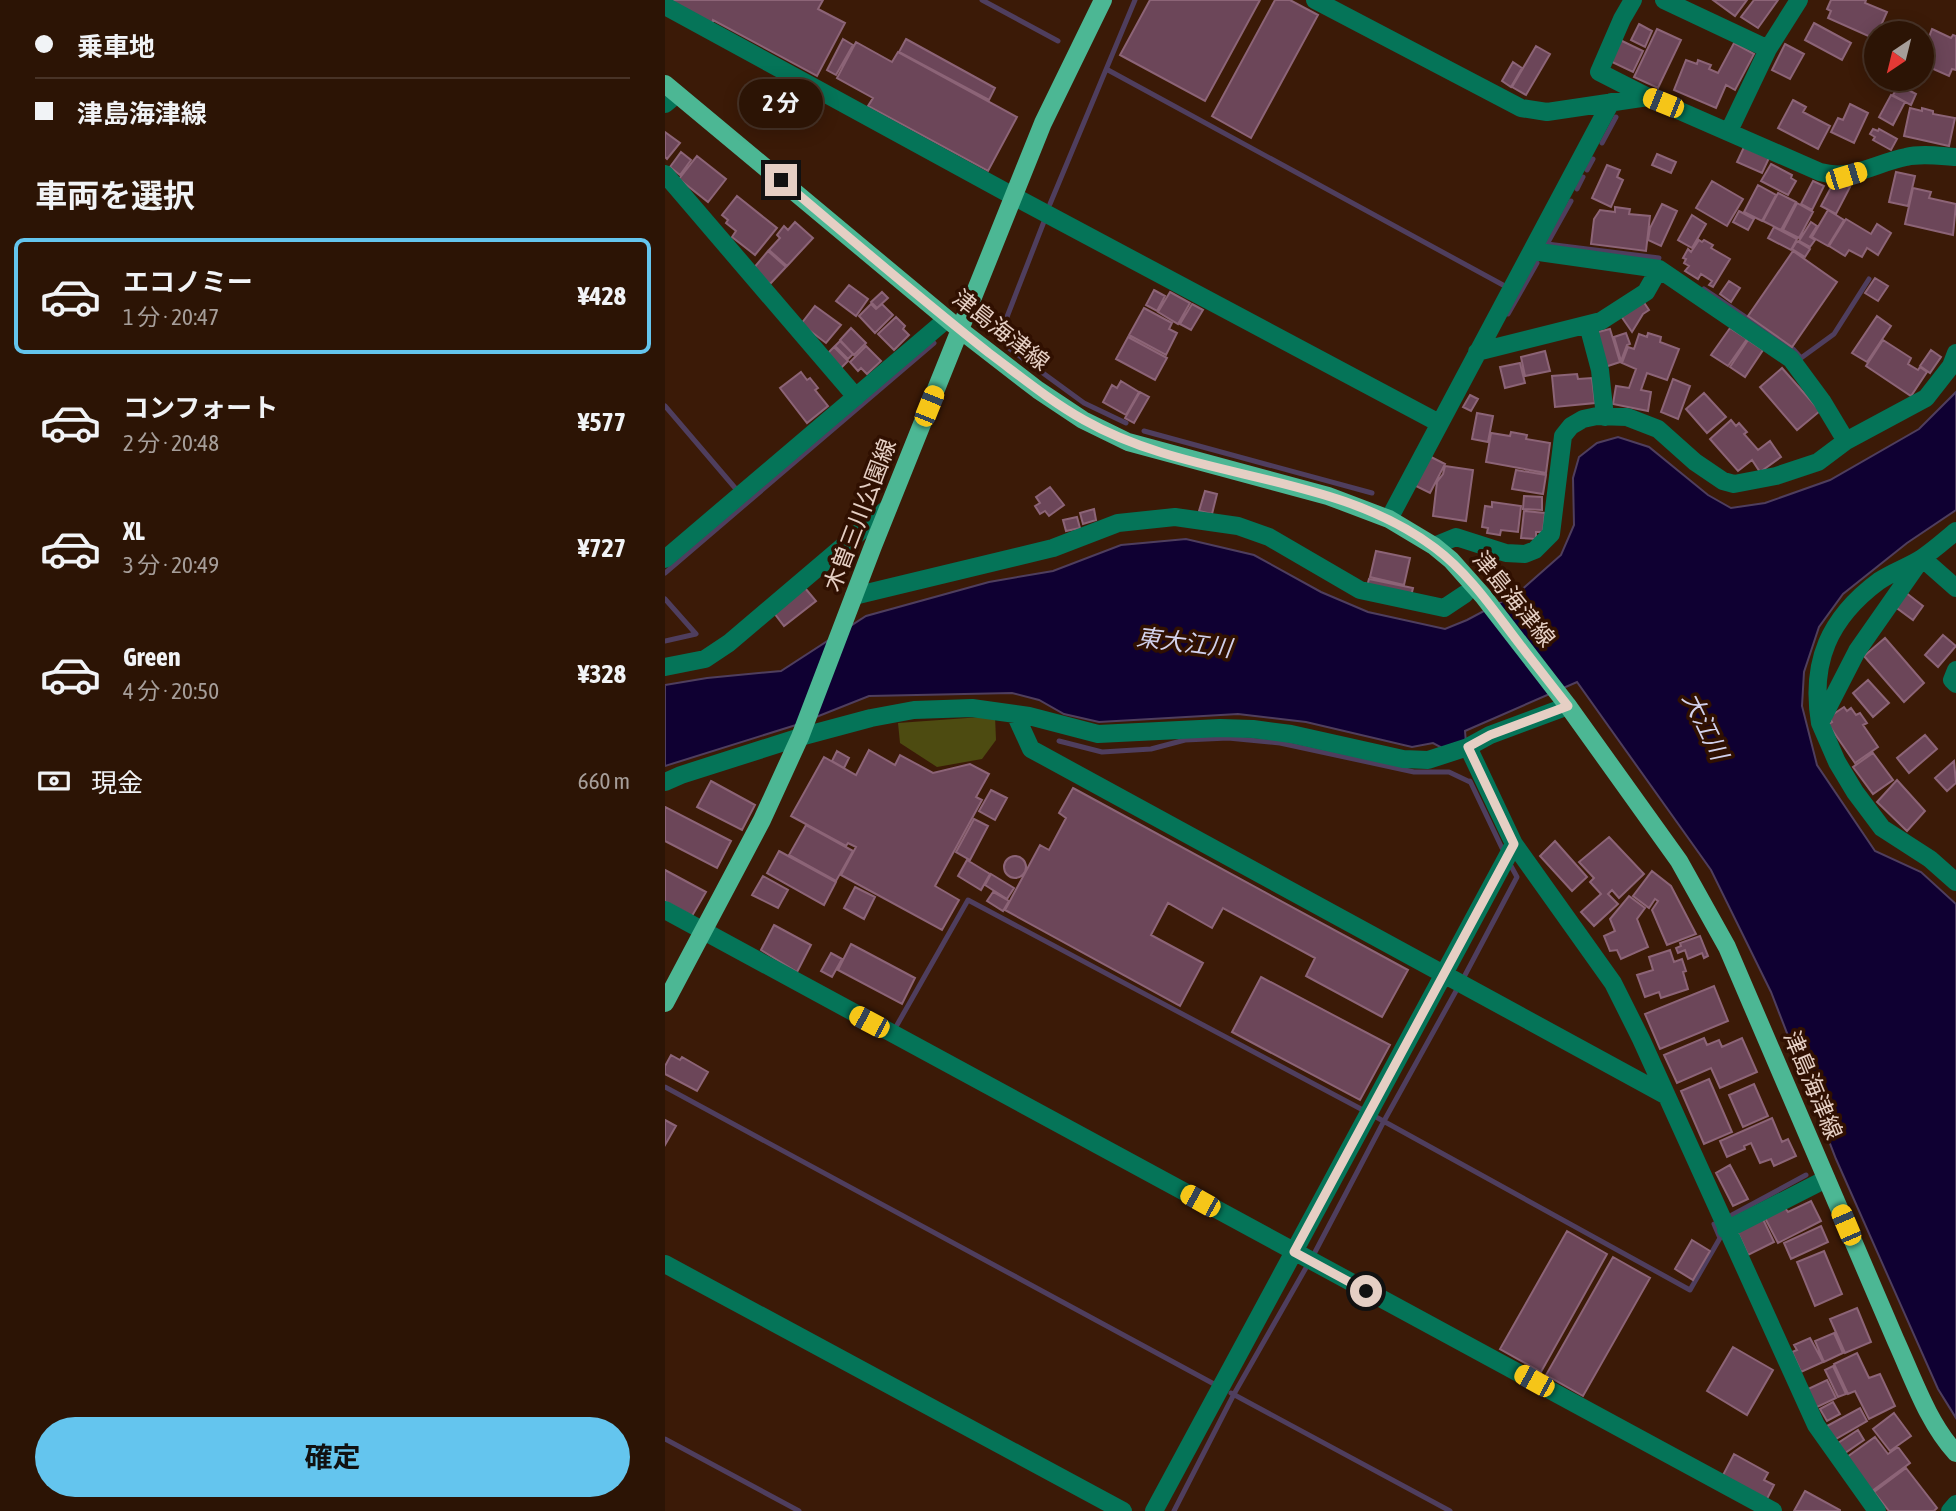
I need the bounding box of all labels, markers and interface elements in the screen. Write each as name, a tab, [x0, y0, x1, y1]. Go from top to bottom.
north arrow	[1864, 21, 1934, 91]
map controls	[1864, 21, 1934, 91]
text: 乗車地	[77, 32, 155, 62]
callout: 2 分	[739, 78, 823, 128]
car	[1640, 85, 1687, 121]
text: 2 分	[763, 90, 799, 116]
text: 津島海津線	[77, 99, 207, 129]
car	[1823, 160, 1870, 192]
route end	[765, 164, 797, 196]
text: 車両を選択	[35, 177, 195, 214]
icon: car	[39, 265, 102, 328]
text: エコノミー	[123, 267, 253, 297]
text: ¥428	[578, 281, 626, 311]
street label: 津島海津線	[948, 284, 1054, 376]
text: 1 分 · 20:47	[123, 304, 219, 330]
car	[912, 383, 947, 429]
icon: car	[39, 391, 102, 454]
text: コンフォート	[123, 393, 278, 423]
text: ¥577	[578, 407, 626, 437]
text: 2 分 · 20:48	[123, 430, 219, 456]
street label: 木曽三川公園線	[819, 435, 901, 595]
text: XL	[123, 516, 145, 546]
icon: car	[39, 517, 102, 580]
text: ¥727	[578, 533, 626, 563]
street label: 津島海津線	[1468, 546, 1560, 652]
text: 3 分 · 20:49	[123, 552, 219, 578]
water label: 東大江川	[1135, 623, 1236, 662]
text: Green	[123, 642, 181, 672]
icon: car	[39, 643, 102, 706]
text: ¥328	[578, 659, 626, 689]
text: 4 分 · 20:50	[123, 678, 219, 704]
water label: 大江川	[1678, 688, 1735, 767]
icon: cash	[35, 762, 73, 800]
text: 現金	[91, 768, 143, 798]
text: 660 m	[578, 768, 630, 794]
car	[846, 1003, 893, 1041]
street label: 津島海津線	[1779, 1027, 1847, 1143]
car	[1177, 1182, 1224, 1220]
car	[1829, 1202, 1864, 1248]
route start	[1350, 1275, 1382, 1307]
car	[1511, 1362, 1558, 1400]
button: 確定	[35, 1417, 630, 1497]

